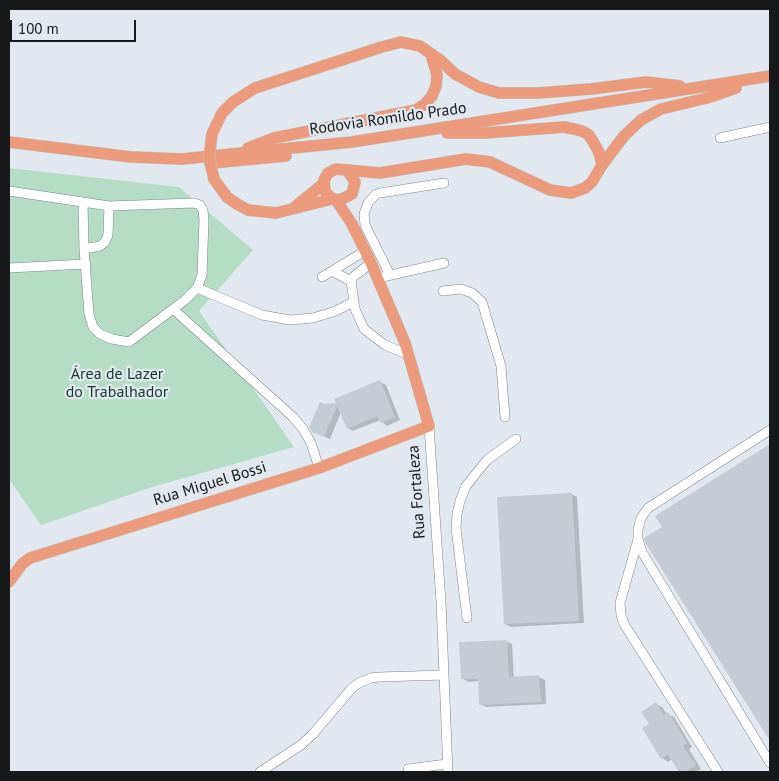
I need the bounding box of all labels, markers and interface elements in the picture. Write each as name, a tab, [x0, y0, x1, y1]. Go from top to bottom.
scale bar	[12, 10, 139, 42]
text: 100 m	[18, 19, 59, 38]
street label: Rodovia Romildo Prado	[308, 98, 468, 140]
park label: Área de Lazer do Trabalhador	[66, 364, 168, 402]
street label: Rua Fortaleza	[404, 444, 430, 540]
street label: Rua Miguel Bossi	[151, 458, 269, 510]

